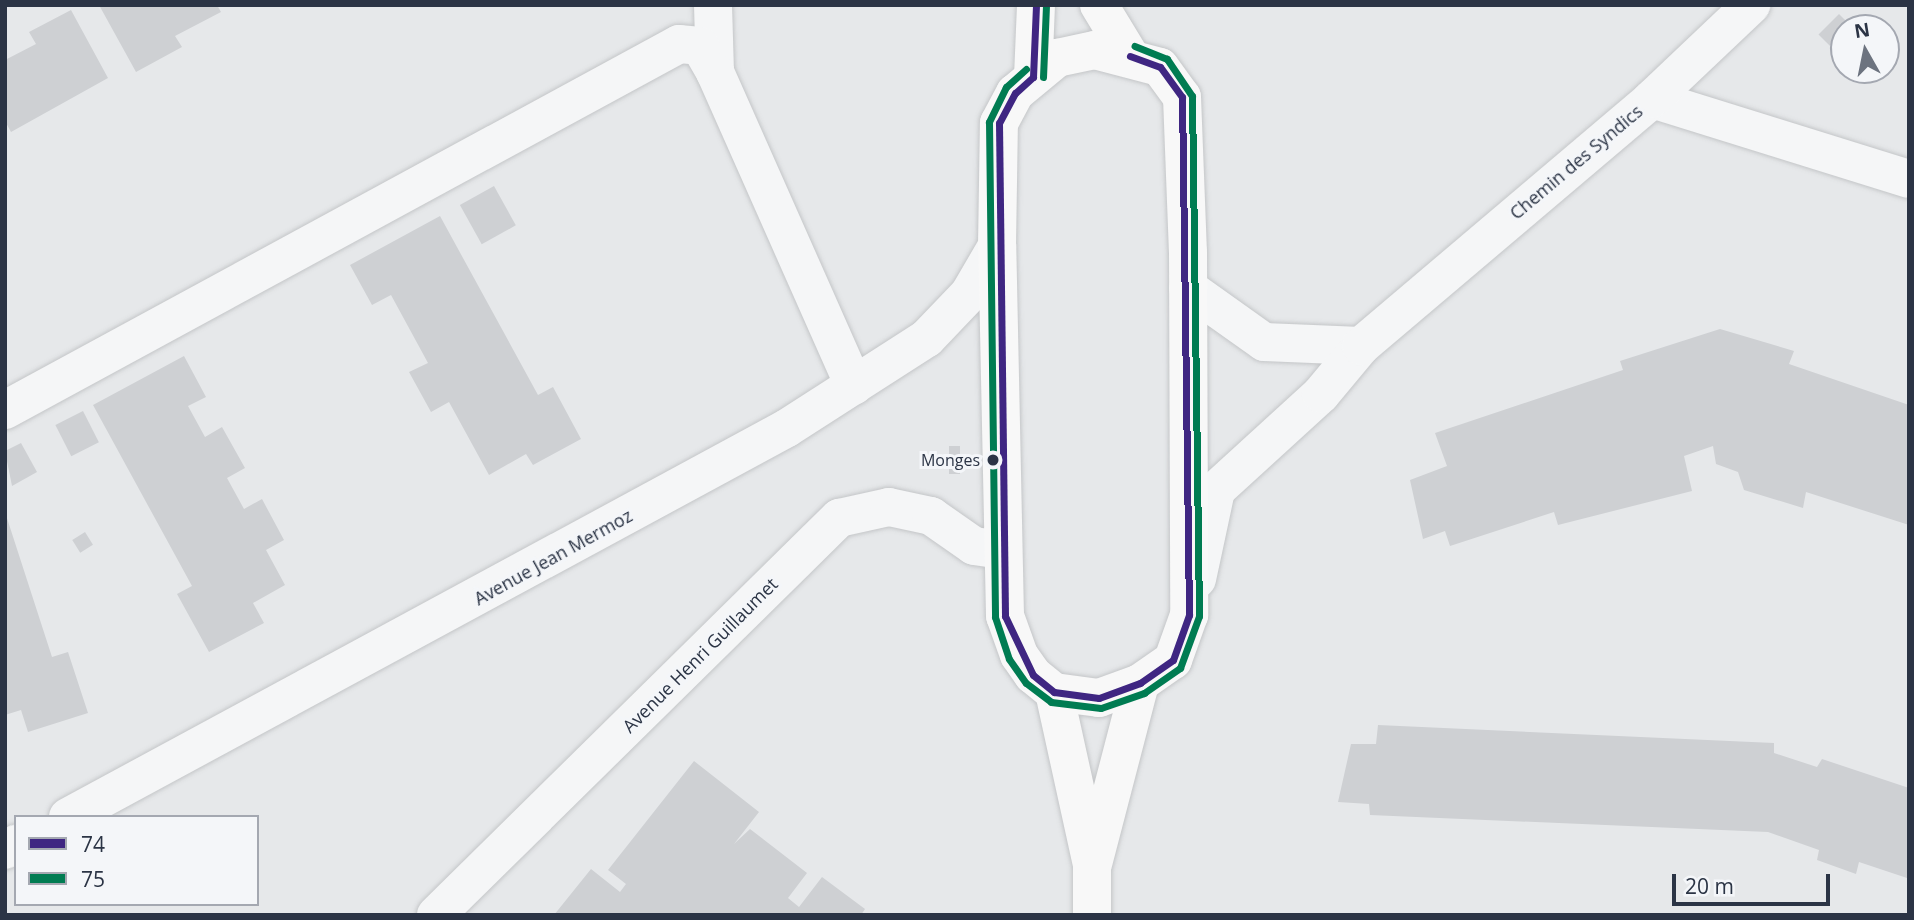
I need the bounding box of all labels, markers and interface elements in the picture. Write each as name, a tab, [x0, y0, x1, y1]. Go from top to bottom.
north arrow	[1830, 14, 1900, 84]
text: N	[1852, 16, 1872, 44]
street label: Chemin des Syndics	[1505, 100, 1647, 224]
place label: Monges	[921, 450, 980, 470]
marker: Monges	[986, 453, 1000, 467]
street label: Avenue Jean Mermoz	[470, 505, 636, 609]
street label: Avenue Henri Guillaumet	[618, 573, 782, 737]
legend	[14, 815, 259, 906]
text: 74	[81, 830, 105, 858]
scale bar	[1676, 860, 1834, 904]
text: 75	[81, 865, 105, 893]
text: 20 m	[1685, 872, 1734, 900]

